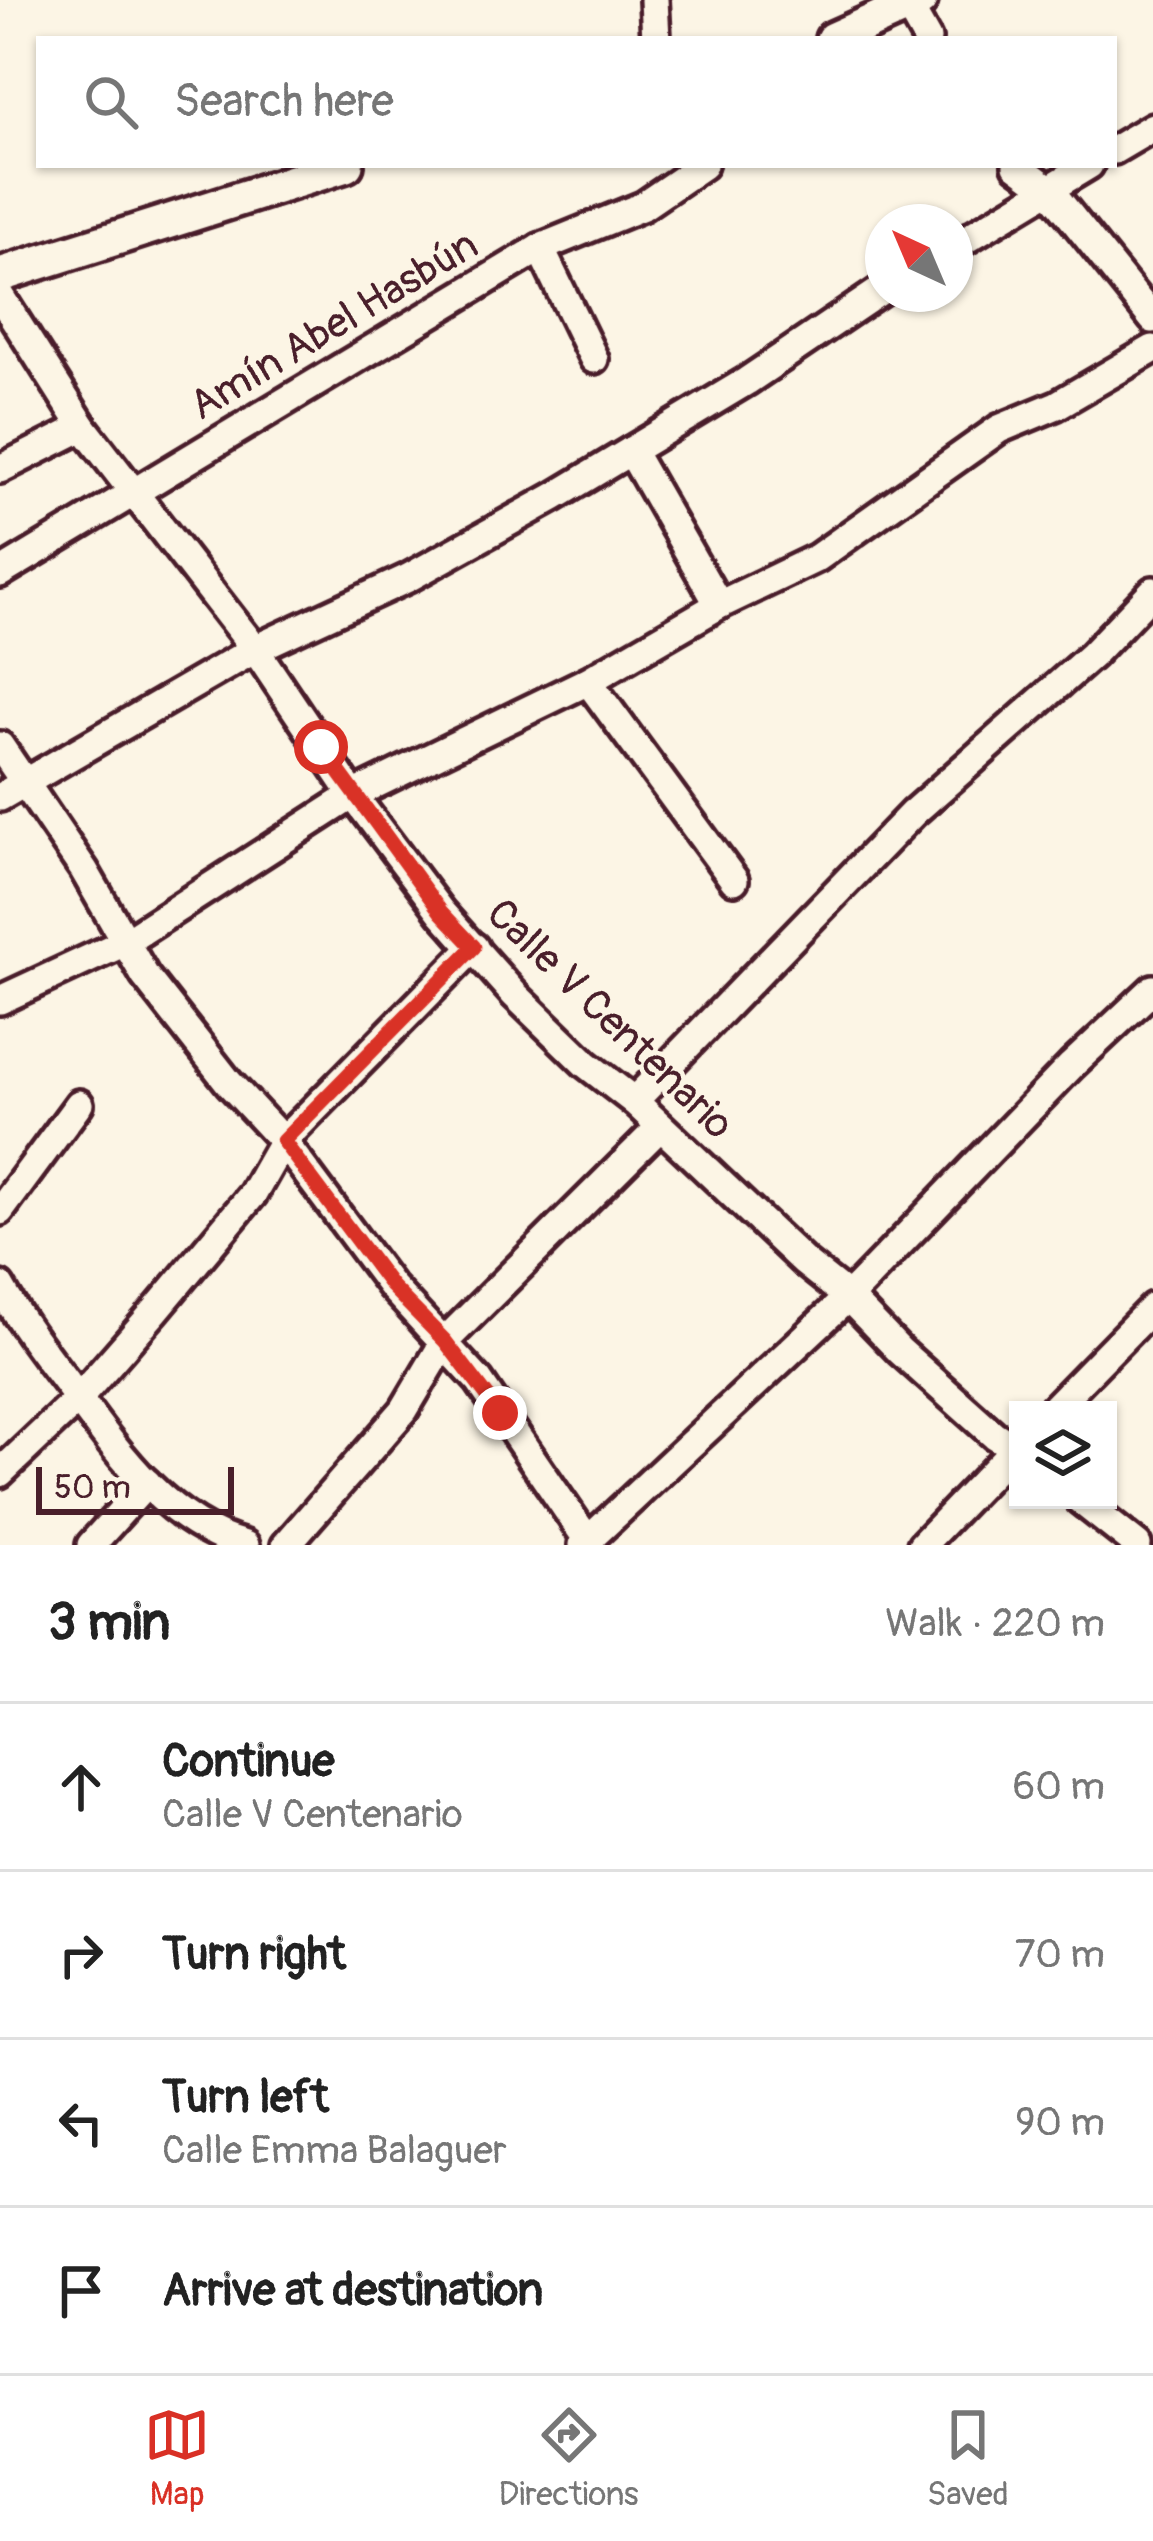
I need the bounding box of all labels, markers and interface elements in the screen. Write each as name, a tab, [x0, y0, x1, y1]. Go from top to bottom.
search box	[36, 36, 1117, 168]
icon: search	[78, 69, 144, 135]
text: Search here	[174, 74, 394, 130]
north arrow	[865, 204, 973, 312]
street label: Amín Abel Hasbún	[180, 219, 488, 432]
route start	[294, 720, 348, 774]
street label: Calle V Centenario	[475, 888, 744, 1151]
route end	[473, 1386, 527, 1440]
map controls	[1009, 1401, 1117, 1509]
button: layers	[1009, 1401, 1117, 1509]
scale bar	[36, 1461, 234, 1514]
text: 50 m	[54, 1467, 131, 1508]
text: 3 min	[48, 1591, 170, 1655]
text: Walk · 220 m	[885, 1599, 1105, 1648]
text: Continue	[162, 1734, 335, 1790]
icon: ahead	[48, 1754, 114, 1820]
text: 60 m	[1013, 1762, 1105, 1811]
text: Calle V Centenario	[162, 1790, 463, 1839]
icon: right	[48, 1922, 114, 1988]
text: Turn right	[162, 1927, 346, 1983]
text: 70 m	[1015, 1930, 1105, 1979]
text: Turn left	[162, 2070, 329, 2126]
icon: left	[48, 2090, 114, 2156]
text: 90 m	[1015, 2098, 1105, 2147]
text: Calle Emma Balaguer	[162, 2126, 507, 2175]
icon: arrive	[48, 2258, 114, 2324]
text: Arrive at destination	[162, 2263, 543, 2319]
tab: Map	[144, 2402, 210, 2515]
tab: Directions	[499, 2402, 639, 2515]
tab: Saved	[927, 2402, 1009, 2515]

